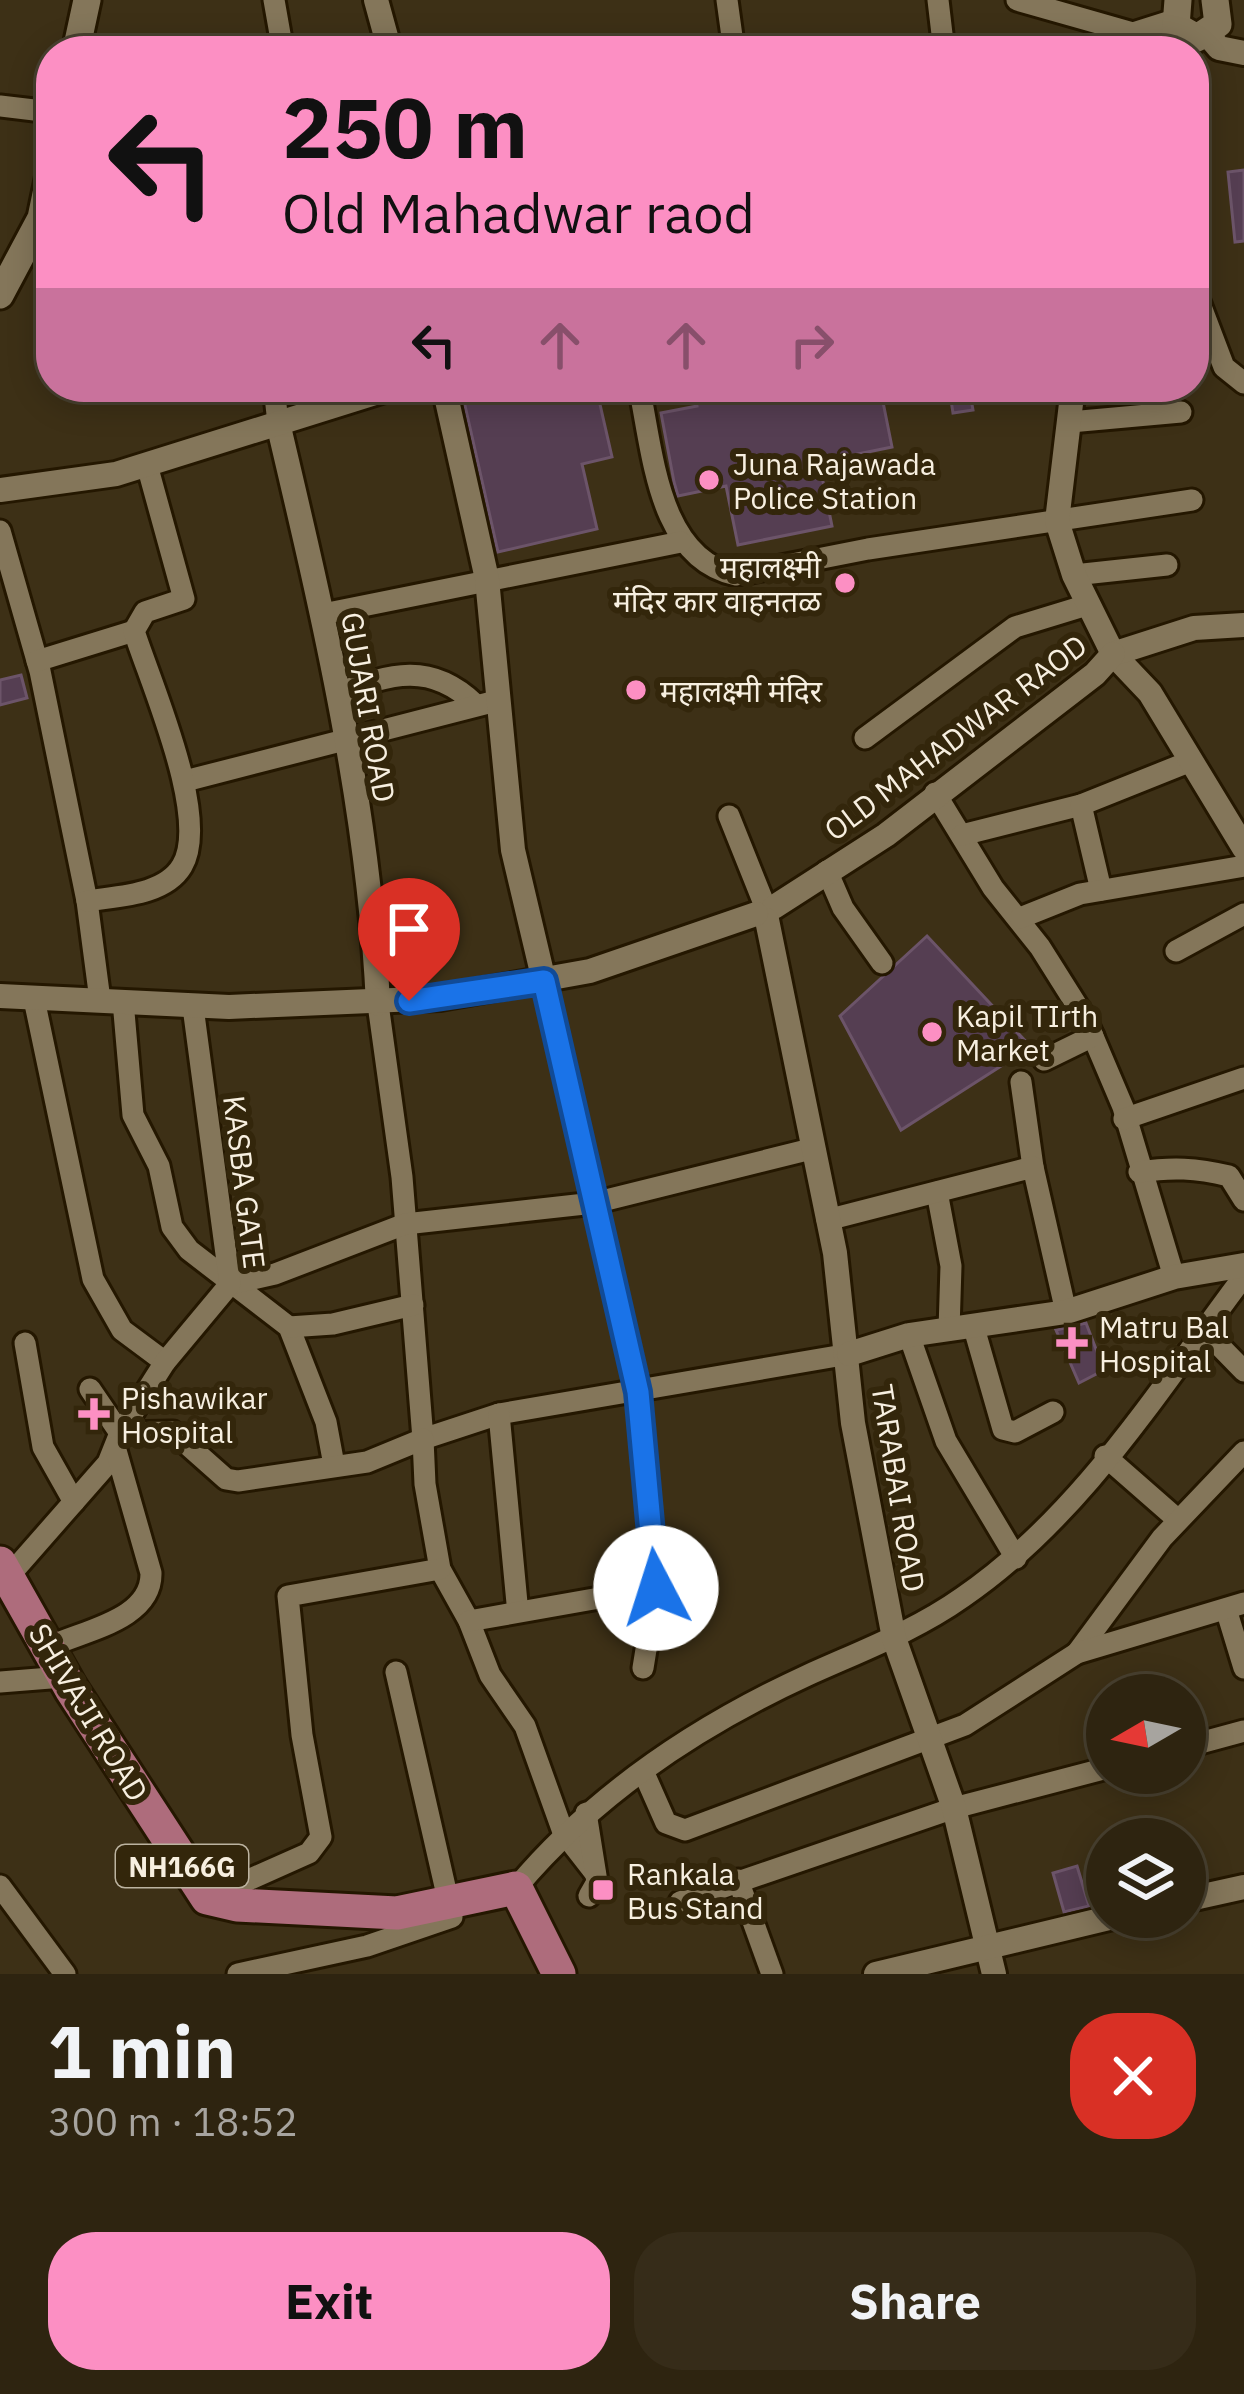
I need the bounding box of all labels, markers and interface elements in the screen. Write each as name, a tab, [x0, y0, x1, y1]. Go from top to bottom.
text: 250 m	[282, 72, 528, 181]
icon: left	[84, 84, 240, 240]
text: Old Mahadwar raod	[282, 178, 755, 248]
icon: left	[401, 312, 467, 378]
icon: ahead	[527, 312, 593, 378]
icon: ahead	[653, 312, 719, 378]
icon: right	[779, 312, 845, 378]
place label: Juna Rajawada Police Station	[733, 444, 936, 517]
marker: Juna Rajawada Police Station	[696, 467, 722, 493]
place label: महालक्ष्मी मंदिर कार वाहनतळ	[613, 547, 822, 620]
marker: महालक्ष्मी मंदिर कार वाहनतळ	[832, 570, 858, 596]
street label: GUJARI ROAD	[333, 609, 405, 805]
street label: OLD MAHADWAR RAOD	[816, 625, 1094, 849]
place label: महालक्ष्मी मंदिर	[660, 671, 823, 710]
marker: महालक्ष्मी मंदिर	[623, 677, 649, 703]
pin	[358, 878, 460, 1001]
icon: arrive	[376, 896, 442, 962]
place label: Kapil TIrth Market	[956, 996, 1098, 1069]
marker: Kapil TIrth Market	[919, 1019, 945, 1045]
street label: KASBA GATE	[215, 1093, 275, 1271]
place label: Matru Bal Hospital	[1099, 1307, 1229, 1380]
marker: Matru Bal Hospital	[1056, 1327, 1088, 1359]
place label: Pishawikar Hospital	[121, 1378, 268, 1451]
street label: TARABAI ROAD	[863, 1381, 935, 1595]
marker: Pishawikar Hospital	[78, 1398, 110, 1430]
position arrow	[593, 1525, 719, 1651]
street label: SHIVAJI ROAD	[21, 1616, 157, 1808]
north arrow	[1086, 1674, 1206, 1794]
map controls	[1086, 1674, 1206, 1938]
button: layers	[1086, 1818, 1206, 1938]
road number: NH166G	[116, 1845, 248, 1887]
place label: Rankala Bus Stand	[627, 1854, 764, 1927]
marker: Rankala Bus Stand	[590, 1877, 616, 1903]
text: 1 min	[48, 2004, 236, 2098]
button: close	[1070, 2013, 1196, 2139]
text: 300 m · 18:52	[48, 2096, 298, 2147]
button: Exit	[48, 2232, 610, 2370]
button: Share	[634, 2232, 1196, 2370]

